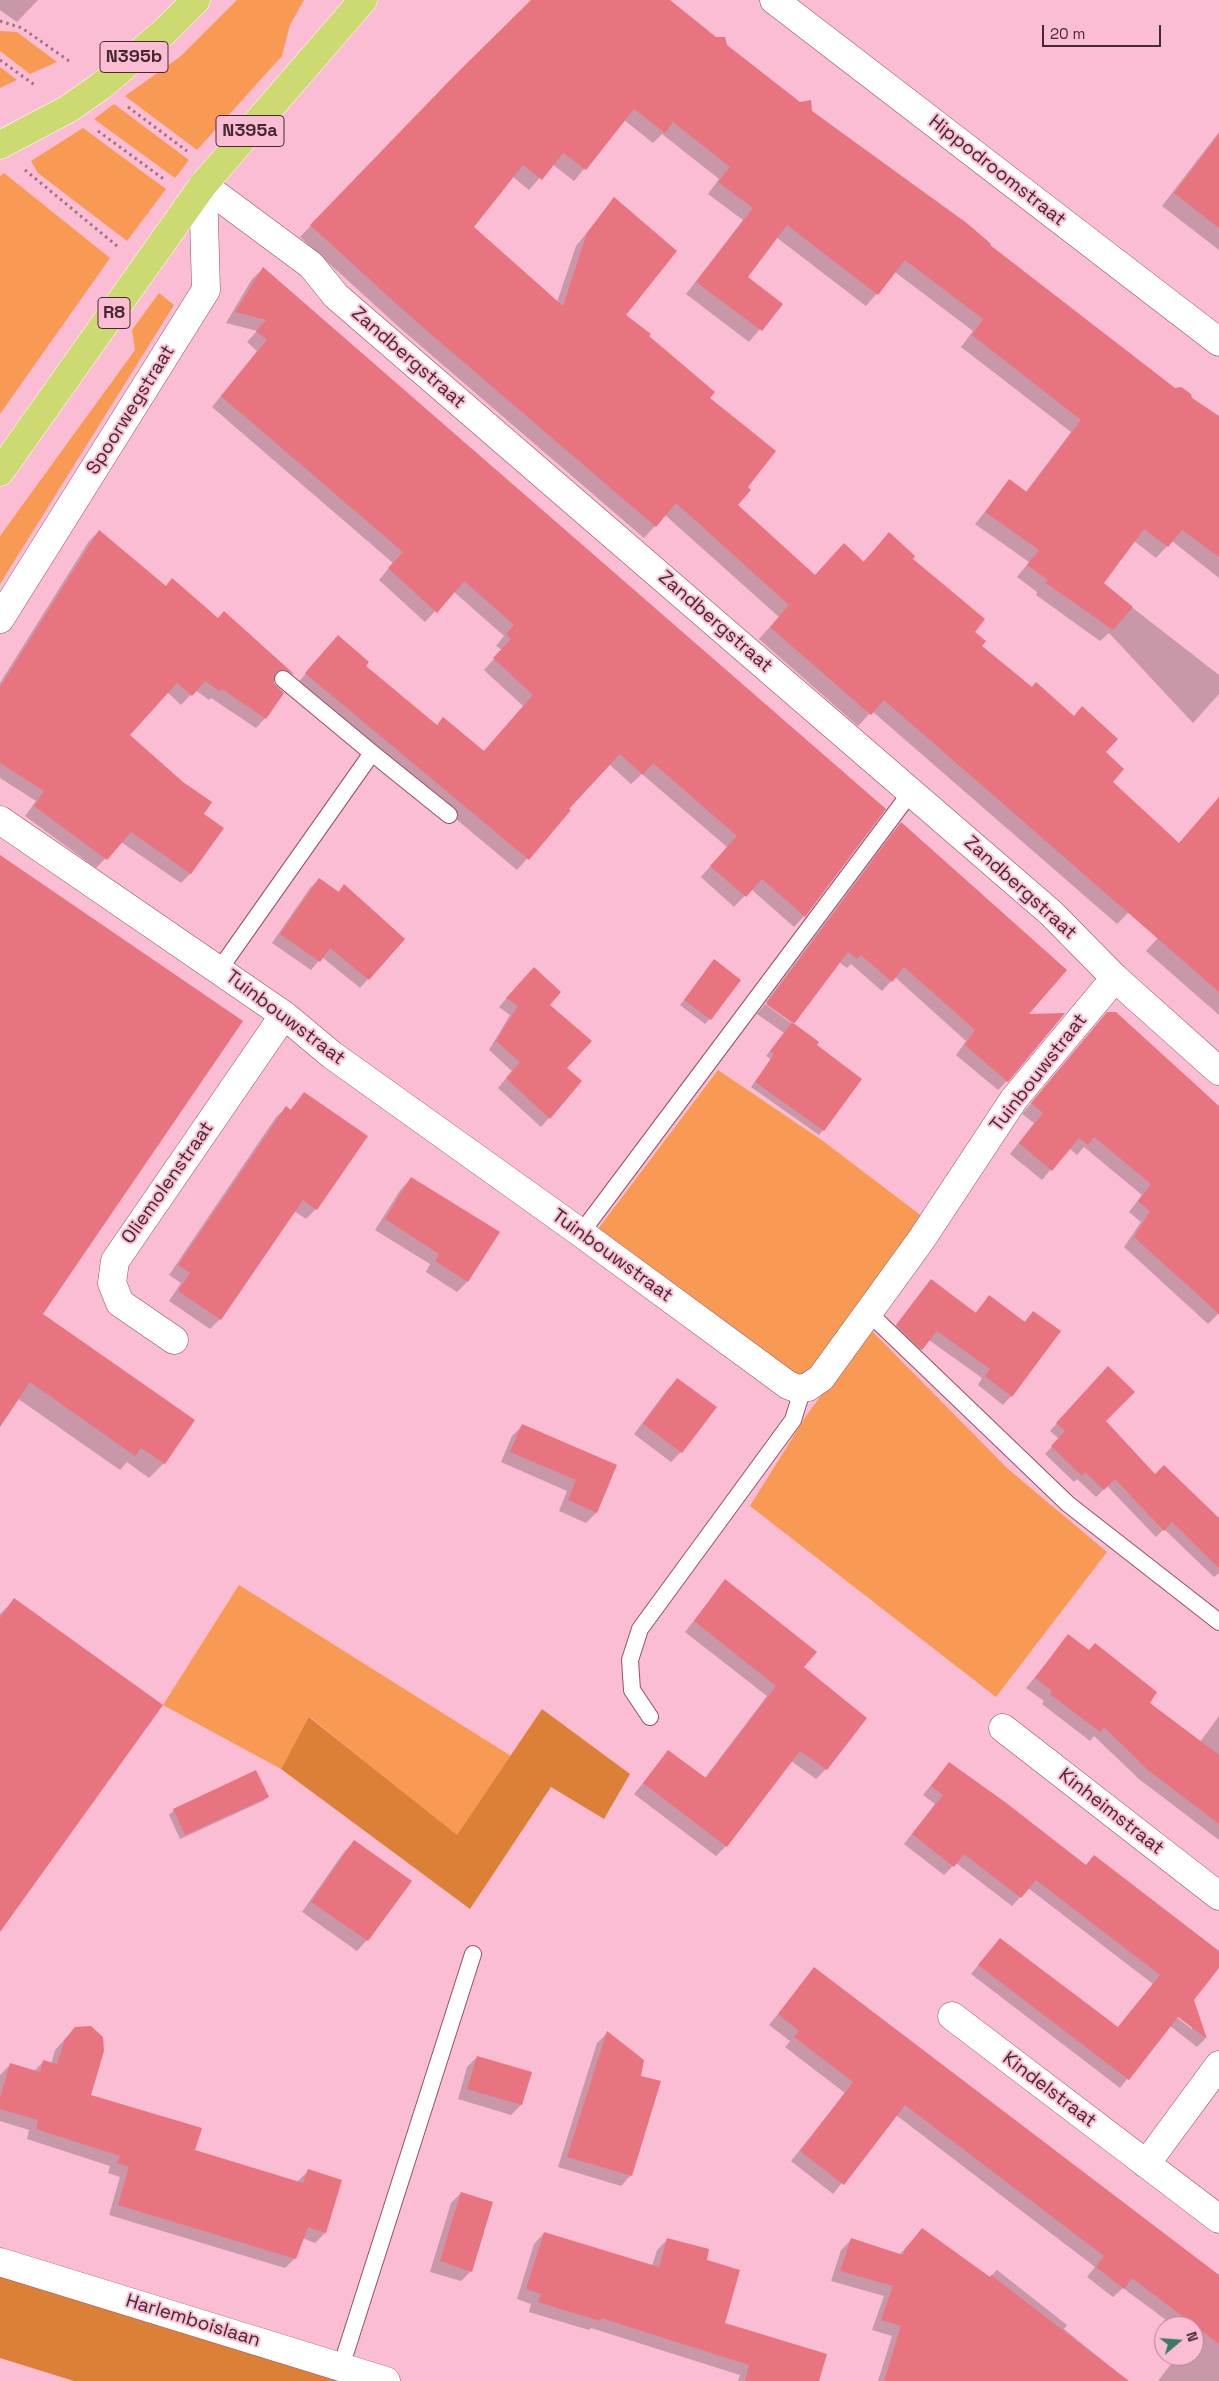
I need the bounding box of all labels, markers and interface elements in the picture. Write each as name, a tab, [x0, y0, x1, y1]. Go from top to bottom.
scale bar	[1044, 15, 1163, 47]
text: 20 m	[1050, 24, 1085, 43]
road number: N395b	[100, 42, 168, 72]
street label: Hippodroomstraat	[924, 110, 1070, 232]
road number: N395a	[216, 115, 284, 146]
road number: R8	[98, 298, 130, 328]
street label: Zandbergstraat	[346, 302, 470, 414]
street label: Spoorwegstraat	[82, 341, 180, 479]
street label: Zandbergstraat	[653, 566, 777, 678]
street label: Zandbergstraat	[959, 831, 1081, 945]
street label: Tuinbouwstraat	[221, 966, 349, 1070]
street label: Tuinbouwstraat	[986, 1009, 1092, 1137]
street label: Oliemolenstraat	[117, 1117, 219, 1249]
street label: Tuinbouwstraat	[547, 1205, 677, 1307]
street label: Kinheimstraat	[1054, 1764, 1168, 1860]
street label: Kindelstraat	[998, 2047, 1100, 2133]
street label: Harlemboislaan	[123, 2290, 263, 2352]
north arrow	[1154, 2316, 1204, 2366]
text: N	[1182, 2329, 1202, 2344]

